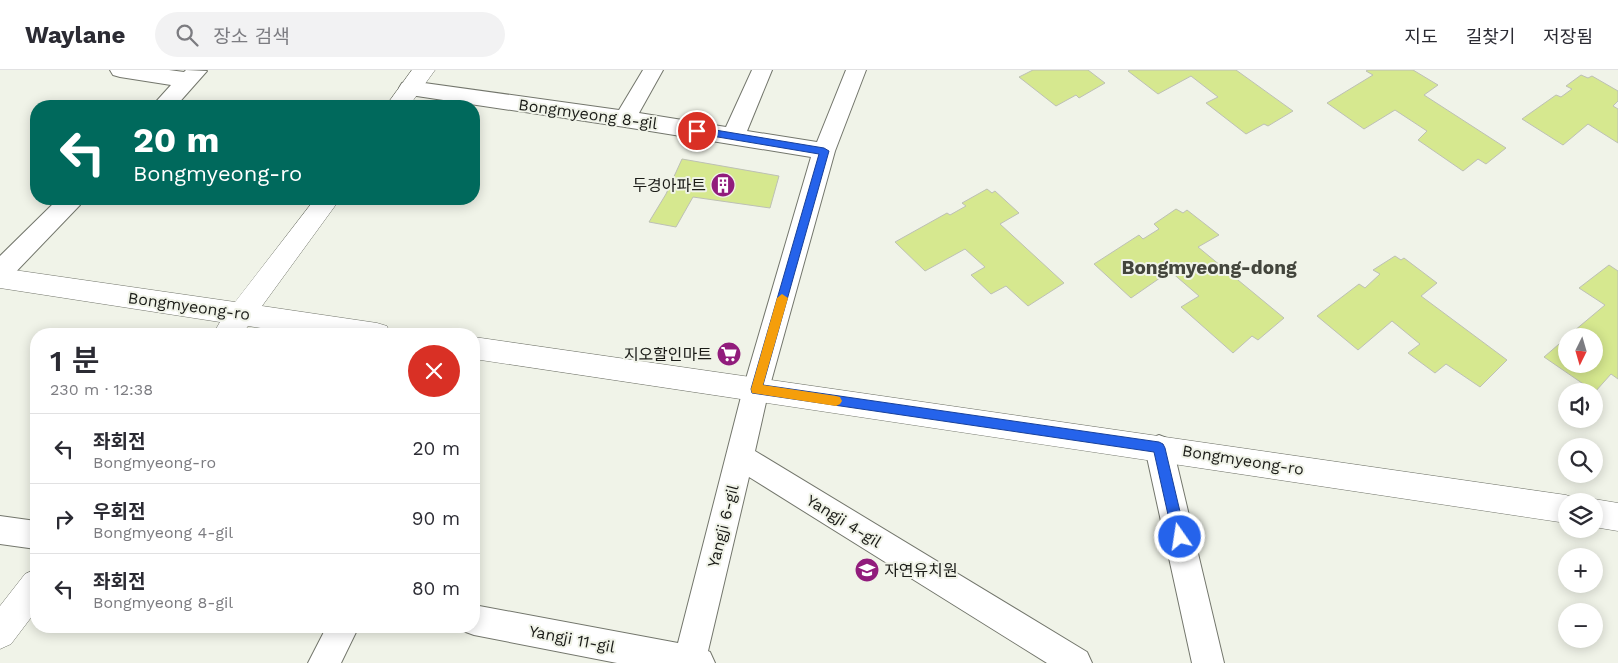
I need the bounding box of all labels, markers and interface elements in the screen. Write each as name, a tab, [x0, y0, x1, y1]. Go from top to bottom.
search box	[155, 12, 505, 57]
text: Waylane	[25, 21, 125, 49]
icon: search	[173, 21, 201, 49]
text: 장소 검색	[213, 25, 290, 48]
text: 지도	[1405, 26, 1438, 47]
text: 길찾기	[1466, 26, 1515, 47]
text: 저장됨	[1543, 26, 1593, 47]
street label: Bongmyeong 8-gil	[517, 95, 659, 133]
pin	[676, 110, 718, 152]
icon: arrive	[683, 117, 711, 145]
text: 20 m	[133, 119, 219, 161]
icon: left	[50, 120, 115, 185]
text: Bongmyeong-ro	[133, 161, 302, 186]
building icon: 두경아파트	[710, 172, 736, 198]
place label: 두경아파트	[632, 176, 706, 195]
district label: Bongmyeong-dong	[1121, 256, 1297, 279]
street label: Bongmyeong-ro	[127, 288, 251, 324]
north arrow	[1558, 328, 1602, 372]
map controls	[1558, 328, 1603, 648]
supermarket icon: 지오할인마트	[716, 341, 742, 367]
text: 1 분	[50, 343, 99, 378]
button: close	[408, 345, 460, 397]
place label: 지오할인마트	[624, 345, 712, 364]
text: 230 m · 12:38	[50, 380, 153, 399]
button: sound	[1558, 383, 1603, 428]
text: 좌회전	[93, 430, 145, 453]
icon: left	[50, 435, 78, 463]
text: 20 m	[413, 437, 460, 460]
button: search	[1558, 438, 1603, 483]
street label: Bongmyeong-ro	[1181, 441, 1305, 479]
text: Bongmyeong-ro	[93, 453, 216, 472]
street label: Yangji 6-gil	[704, 482, 742, 569]
street label: Yangji 4-gil	[803, 490, 885, 552]
button: layers	[1558, 493, 1603, 538]
text: 우회전	[93, 500, 145, 523]
icon: right	[50, 505, 78, 533]
text: 90 m	[412, 507, 460, 530]
position arrow	[1153, 510, 1205, 562]
text: Bongmyeong 4-gil	[93, 523, 233, 542]
button: +	[1558, 548, 1603, 593]
school or university icon: 자연유치원	[854, 557, 880, 583]
place label: 자연유치원	[884, 561, 958, 580]
text: 좌회전	[93, 570, 145, 593]
icon: left	[50, 575, 78, 603]
text: 80 m	[412, 577, 460, 600]
text: Bongmyeong 8-gil	[93, 593, 233, 612]
button: −	[1558, 603, 1603, 648]
street label: Yangji 11-gil	[527, 621, 617, 657]

